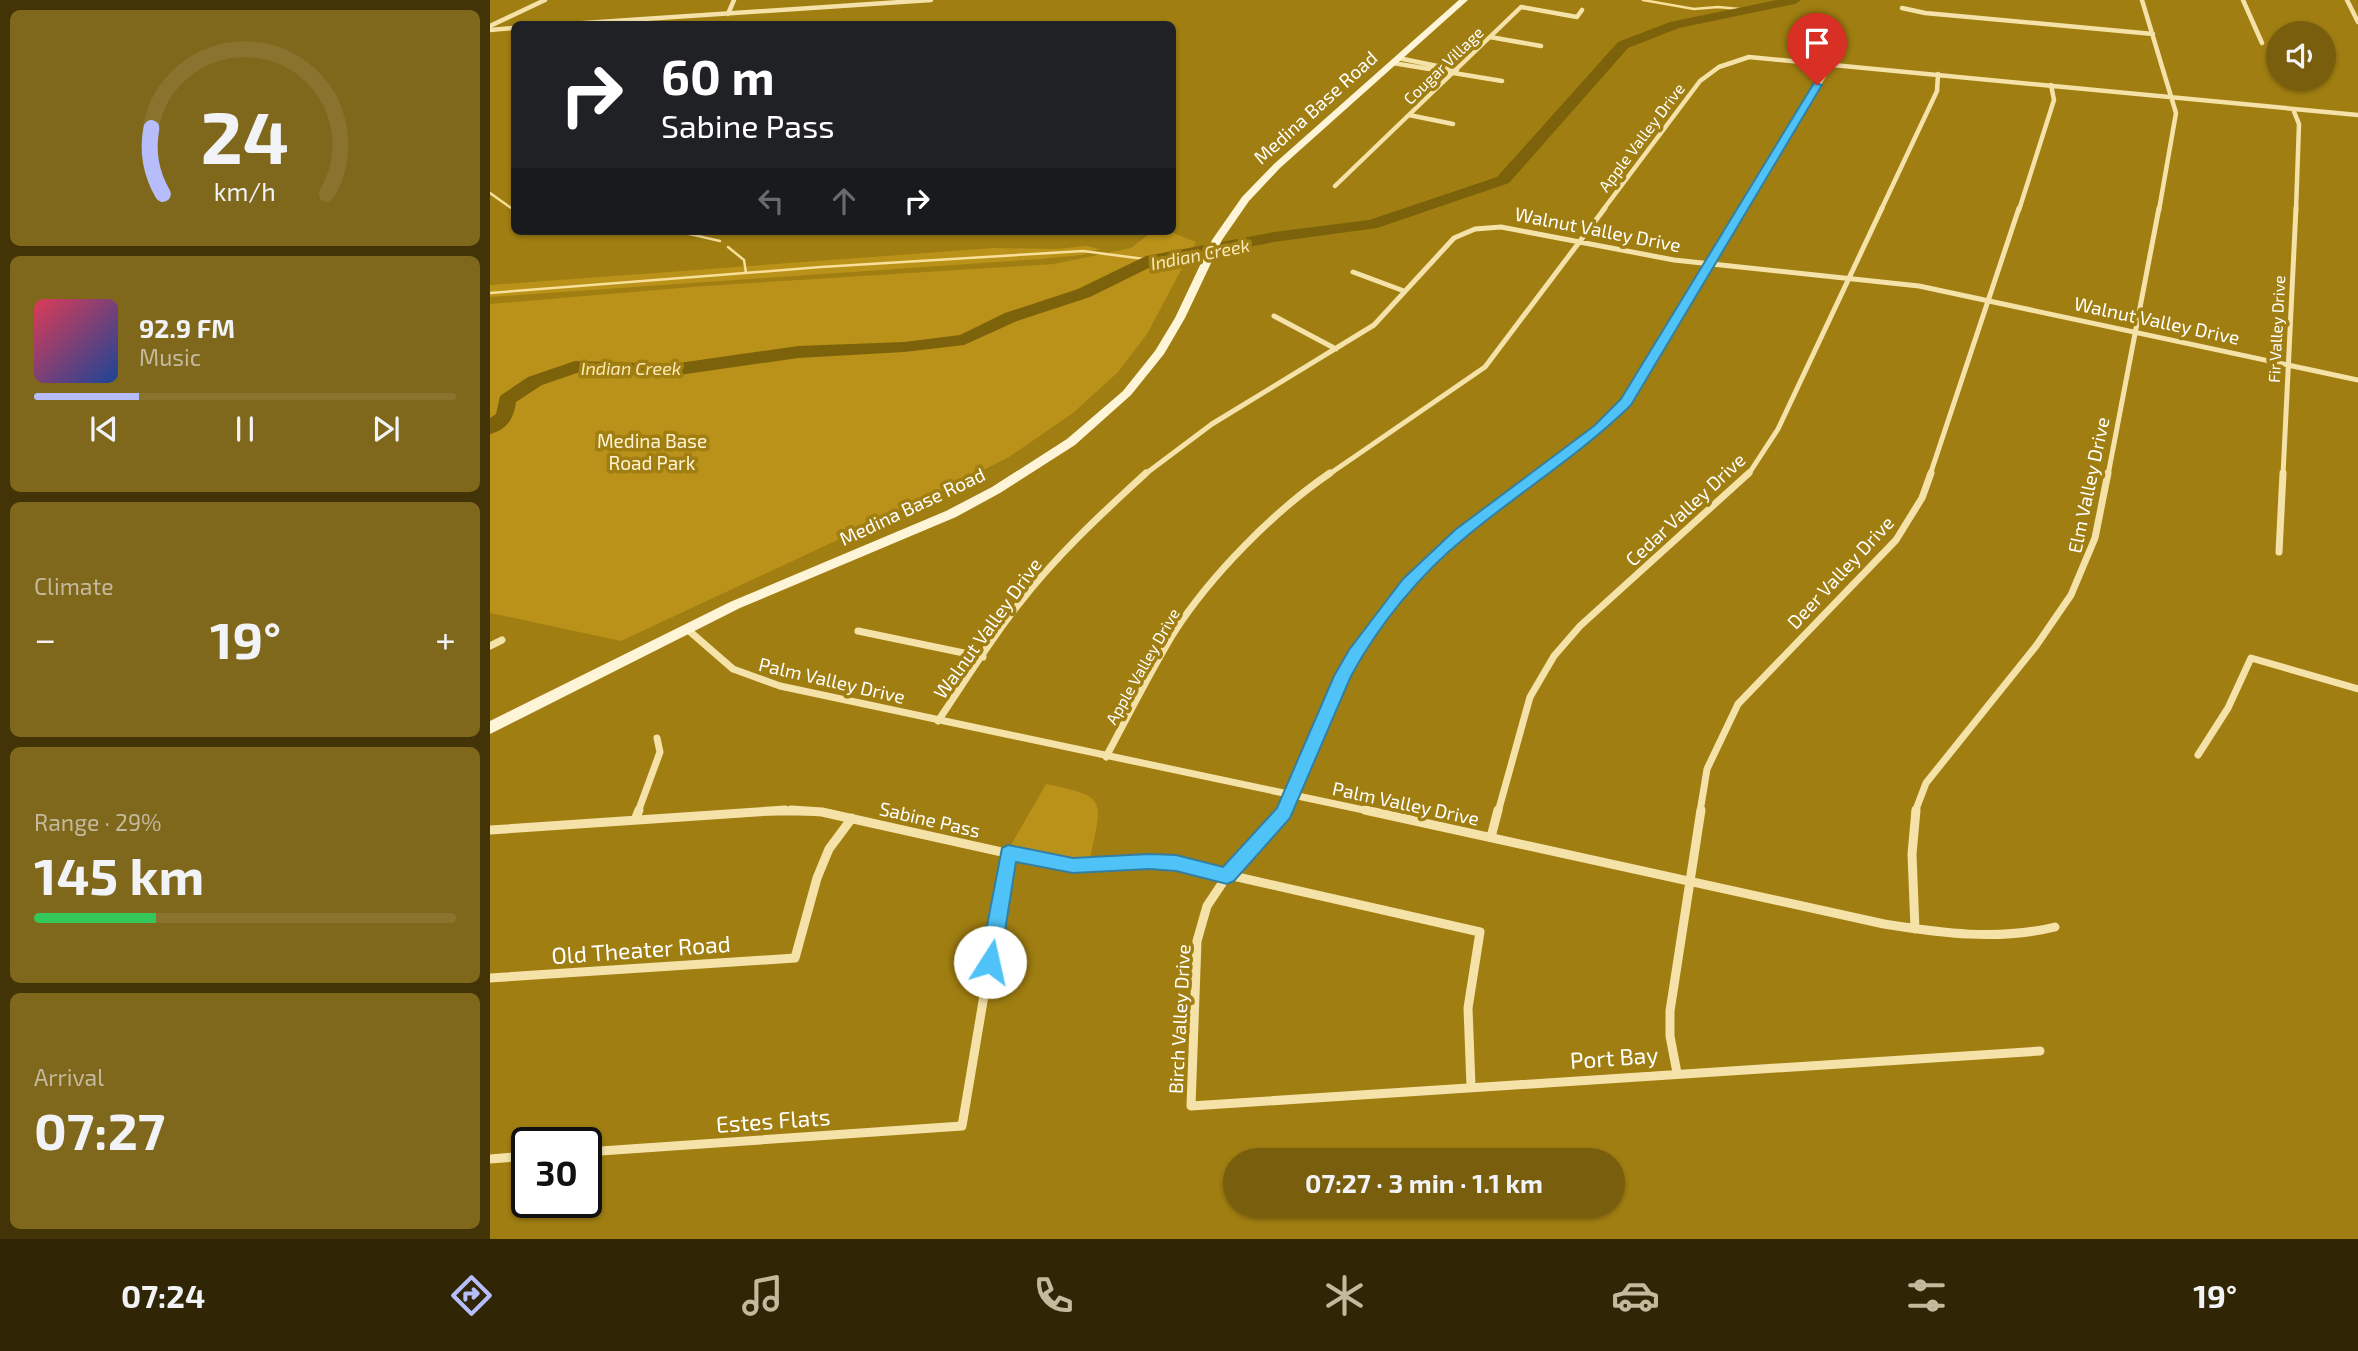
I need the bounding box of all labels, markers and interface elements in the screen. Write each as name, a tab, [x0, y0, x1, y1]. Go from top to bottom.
pin	[1787, 13, 1847, 85]
map controls	[2266, 21, 2336, 91]
button: sound	[2266, 21, 2336, 91]
street label: Cougar Village	[1399, 22, 1487, 108]
icon: arrive	[1798, 24, 1836, 62]
text: 60 m	[661, 46, 775, 105]
street label: Medina Base Road	[1249, 46, 1381, 168]
icon: right	[546, 49, 637, 140]
street label: Apple Valley Drive	[1594, 79, 1688, 195]
text: 24	[201, 91, 289, 179]
text: Sabine Pass	[661, 106, 834, 144]
text: km/h	[214, 176, 276, 206]
icon: left	[752, 182, 790, 220]
icon: ahead	[825, 182, 863, 220]
icon: right	[898, 182, 936, 220]
street label: Walnut Valley Drive	[1513, 202, 1683, 256]
water label: Indian Creek	[1149, 234, 1251, 274]
street label: Fir Valley Drive	[2264, 275, 2288, 383]
street label: Walnut Valley Drive	[2072, 291, 2242, 349]
text: 92.9 FM	[139, 312, 235, 343]
text: Music	[139, 343, 201, 371]
water label: Indian Creek	[581, 357, 681, 379]
icon: previous	[85, 410, 123, 448]
icon: pause	[226, 410, 264, 448]
icon: next	[367, 410, 405, 448]
street label: Elm Valley Drive	[2062, 415, 2114, 555]
park label: Medina Base Road Park	[597, 429, 707, 474]
street label: Cedar Valley Drive	[1620, 448, 1750, 570]
street label: Medina Base Road	[835, 462, 989, 550]
street label: Deer Valley Drive	[1782, 511, 1898, 633]
street label: Walnut Valley Drive	[928, 553, 1046, 703]
text: Climate	[34, 572, 114, 600]
street label: Apple Valley Drive	[1101, 605, 1183, 727]
text: 19°	[210, 607, 281, 669]
text: −	[34, 615, 56, 661]
text: +	[435, 615, 456, 661]
street label: Palm Valley Drive	[757, 652, 907, 708]
street label: Palm Valley Drive	[1330, 776, 1482, 830]
street label: Sabine Pass	[877, 796, 983, 842]
text: Range · 29%	[34, 808, 162, 836]
text: 145 km	[34, 843, 204, 905]
position arrow	[953, 925, 1027, 999]
street label: Old Theater Road	[550, 929, 732, 969]
street label: Birch Valley Drive	[1164, 944, 1194, 1094]
street label: Port Bay	[1569, 1040, 1659, 1074]
text: Arrival	[34, 1063, 104, 1091]
text: 07:27	[34, 1098, 165, 1160]
street label: Estes Flats	[715, 1102, 831, 1138]
speed limit sign: 30	[511, 1127, 602, 1218]
text: 07:27 · 3 min · 1.1 km	[1305, 1167, 1543, 1198]
icon: directions	[447, 1271, 496, 1320]
icon: music	[738, 1271, 787, 1320]
icon: phone	[1029, 1271, 1078, 1320]
icon: climate	[1320, 1271, 1369, 1320]
icon: car	[1611, 1271, 1660, 1320]
icon: filters	[1902, 1271, 1951, 1320]
text: 07:24	[121, 1276, 205, 1314]
text: 19°	[2193, 1276, 2237, 1314]

